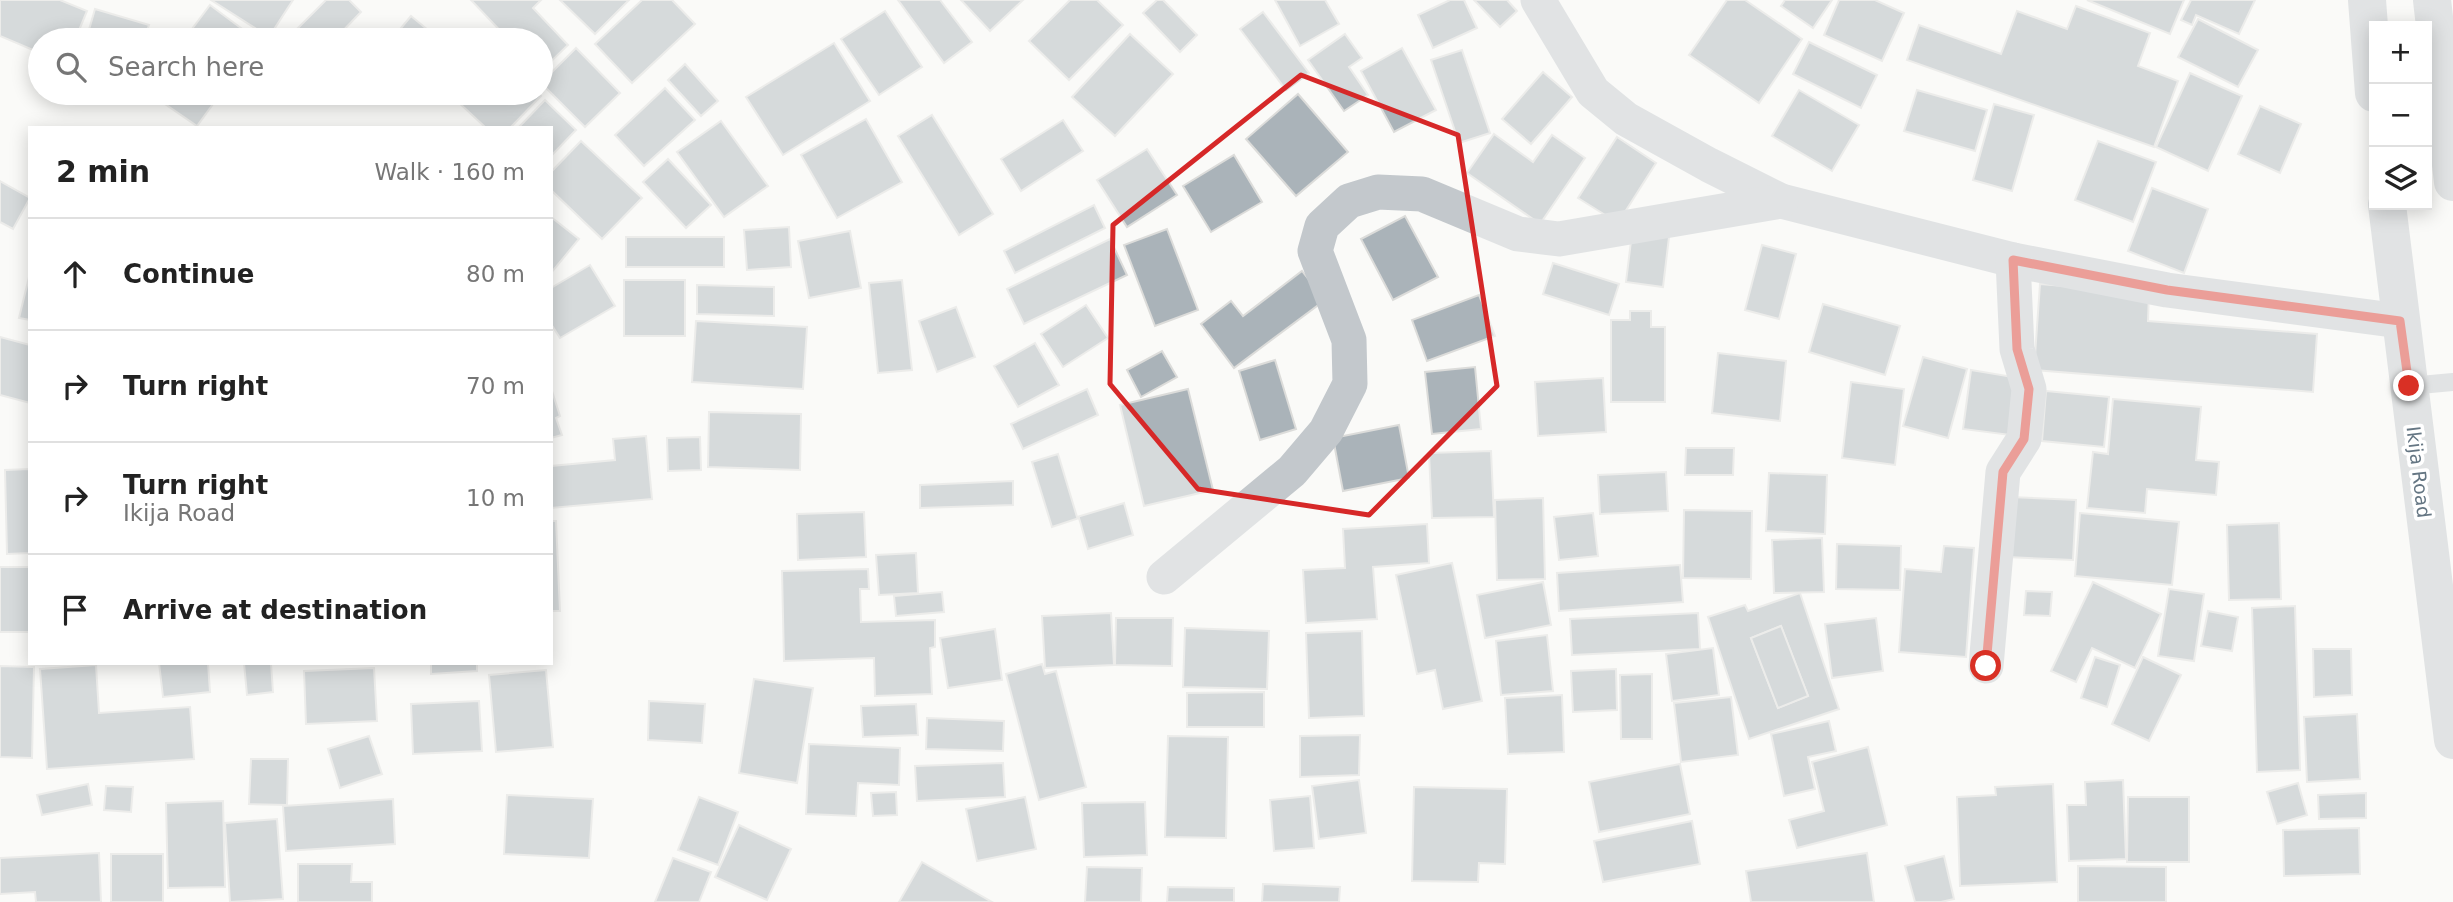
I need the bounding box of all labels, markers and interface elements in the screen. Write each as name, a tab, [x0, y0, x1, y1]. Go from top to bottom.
map controls	[2369, 21, 2432, 210]
button: +	[2369, 21, 2432, 84]
search box	[28, 28, 553, 105]
icon: search	[52, 48, 90, 86]
text: Search here	[108, 52, 264, 82]
button: −	[2369, 84, 2432, 147]
button: layers	[2369, 147, 2432, 210]
text: 2 min	[56, 154, 150, 189]
text: Walk · 160 m	[374, 159, 525, 185]
icon: ahead	[56, 255, 94, 293]
text: Continue	[123, 259, 254, 289]
text: 80 m	[466, 261, 525, 287]
icon: right	[56, 367, 94, 405]
route end	[2393, 370, 2424, 401]
text: Turn right	[123, 371, 268, 401]
text: 70 m	[466, 373, 525, 399]
street label: Ikija Road	[2402, 425, 2436, 519]
text: Turn right	[123, 470, 268, 500]
icon: right	[56, 479, 94, 517]
text: 10 m	[466, 485, 525, 511]
text: Ikija Road	[123, 500, 235, 526]
icon: arrive	[56, 591, 94, 629]
text: Arrive at destination	[123, 595, 427, 625]
route start	[1970, 650, 2001, 681]

